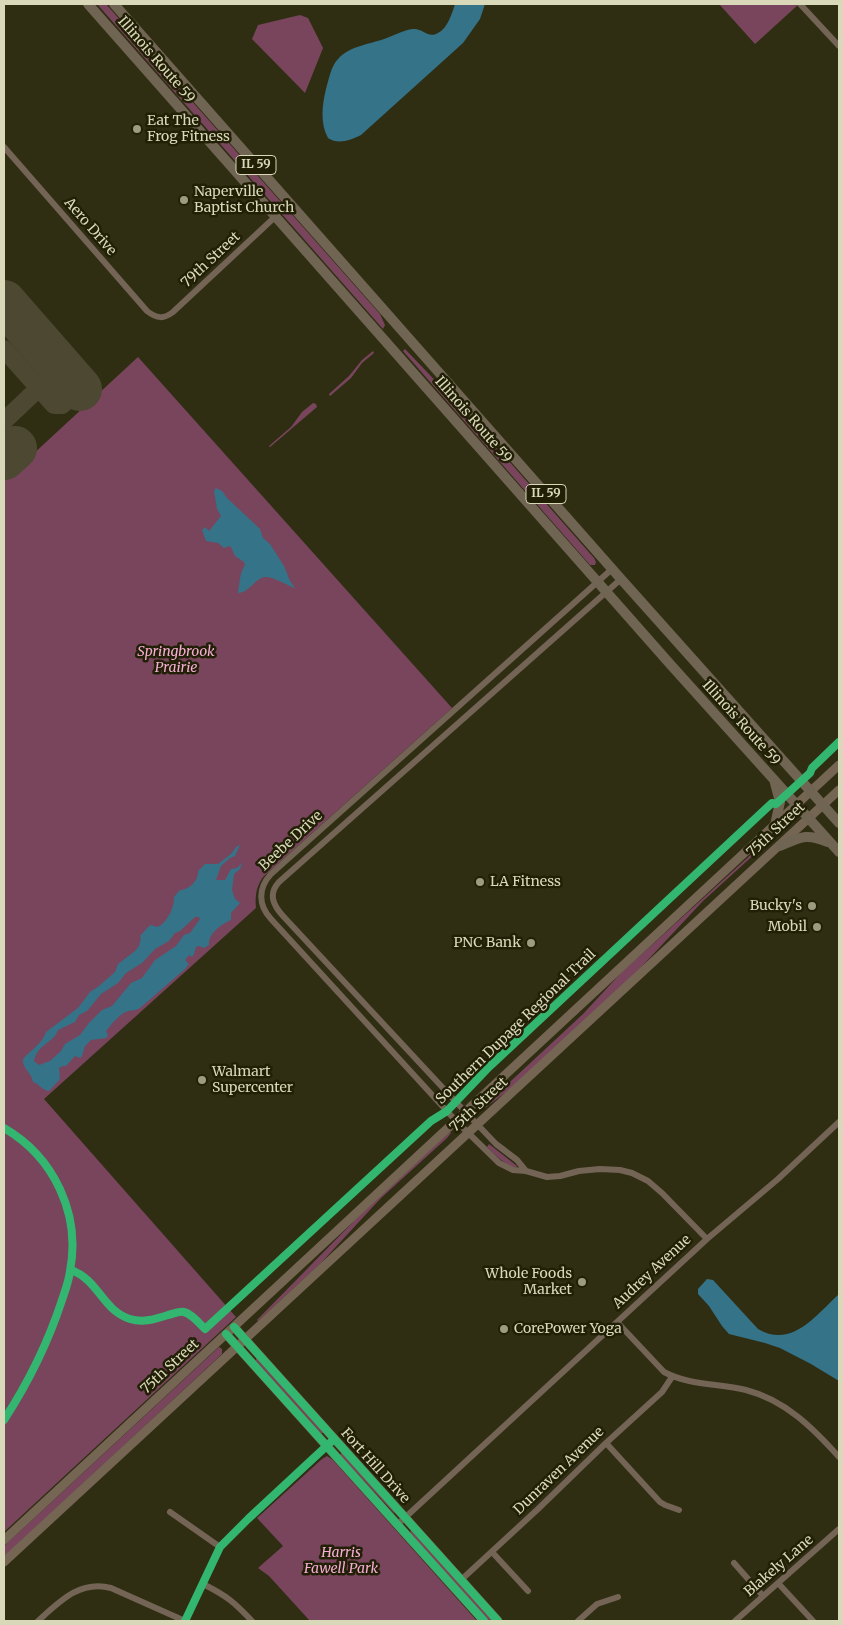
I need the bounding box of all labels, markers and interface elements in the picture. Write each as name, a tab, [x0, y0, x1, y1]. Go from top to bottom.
street label: Illinois Route 59	[114, 13, 198, 107]
place label: Eat The Frog Fitness	[147, 113, 230, 146]
marker: Eat The Frog Fitness	[131, 123, 143, 135]
road number: IL 59	[236, 156, 276, 174]
place label: Naperville Baptist Church	[194, 184, 294, 216]
marker: Naperville Baptist Church	[178, 194, 190, 206]
street label: Aero Drive	[60, 195, 120, 259]
street label: 79th Street	[178, 229, 244, 291]
street label: Illinois Route 59	[431, 373, 515, 467]
road number: IL 59	[526, 484, 566, 504]
park label: Springbrook Prairie	[137, 644, 215, 676]
street label: Illinois Route 59	[698, 677, 784, 769]
street label: 75th Street	[743, 799, 809, 861]
street label: Beebe Drive	[256, 807, 326, 875]
place label: LA Fitness	[490, 874, 561, 890]
marker: LA Fitness	[474, 876, 486, 888]
place label: Bucky's	[750, 898, 802, 914]
marker: Bucky's	[806, 900, 818, 912]
place label: Mobil	[768, 919, 807, 935]
marker: Mobil	[811, 921, 823, 933]
place label: PNC Bank	[453, 935, 521, 951]
marker: PNC Bank	[525, 937, 537, 949]
street label: Southern Dupage Regional Trail	[433, 946, 599, 1108]
place label: Walmart Supercenter	[212, 1064, 293, 1096]
marker: Walmart Supercenter	[196, 1074, 208, 1086]
street label: 75th Street	[446, 1074, 512, 1136]
street label: Audrey Avenue	[609, 1232, 695, 1312]
place label: Whole Foods Market	[485, 1266, 572, 1298]
marker: Whole Foods Market	[576, 1276, 588, 1288]
place label: CorePower Yoga	[514, 1321, 622, 1337]
marker: CorePower Yoga	[498, 1323, 510, 1335]
street label: 75th Street	[137, 1336, 203, 1398]
street label: Dunraven Avenue	[510, 1424, 608, 1518]
street label: Fort Hill Drive	[337, 1425, 413, 1507]
street label: Blakely Lane	[741, 1532, 817, 1600]
park label: Harris Fawell Park	[304, 1545, 378, 1578]

